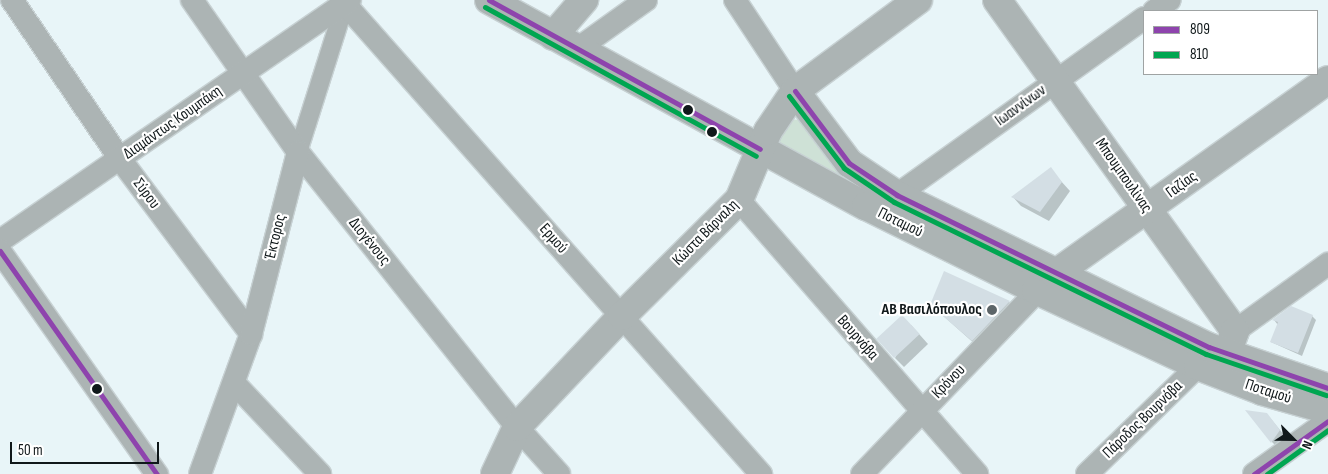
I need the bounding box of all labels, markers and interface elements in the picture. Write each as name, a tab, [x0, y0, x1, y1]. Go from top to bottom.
legend	[1143, 10, 1318, 75]
text: 809	[1190, 20, 1210, 39]
text: 810	[1190, 45, 1209, 64]
street label: Ιωαννίνων	[992, 81, 1050, 131]
street label: Διαμάντως Κουμπάκη	[120, 82, 226, 164]
unlabelled marker	[683, 105, 693, 115]
unlabelled marker	[707, 127, 717, 137]
street label: Μπουμπουλίνας	[1090, 135, 1156, 217]
street label: Γαζίας	[1163, 167, 1201, 203]
street label: Σύρου	[128, 175, 164, 213]
street label: Κώστα Βάρναλη	[669, 196, 743, 270]
street label: Ποταμού	[874, 204, 926, 242]
street label: Έκτορος	[261, 212, 291, 262]
street label: Διογένους	[344, 214, 394, 270]
street label: Ερμού	[535, 220, 571, 258]
place label: ΑΒ Βασιλόπουλος	[882, 300, 982, 320]
marker: ΑΒ Βασιλόπουλος	[986, 304, 998, 316]
street label: Βουρνόβα	[832, 312, 882, 364]
street label: Κρόνου	[928, 361, 970, 403]
street label: Ποταμού	[1242, 375, 1294, 409]
street label: Πάροδος Βουρνόβα	[1099, 377, 1187, 463]
unlabelled marker	[92, 384, 102, 394]
north arrow	[1268, 414, 1318, 464]
scale bar	[12, 432, 161, 464]
text: N	[1298, 438, 1317, 452]
text: 50 m	[18, 441, 43, 460]

